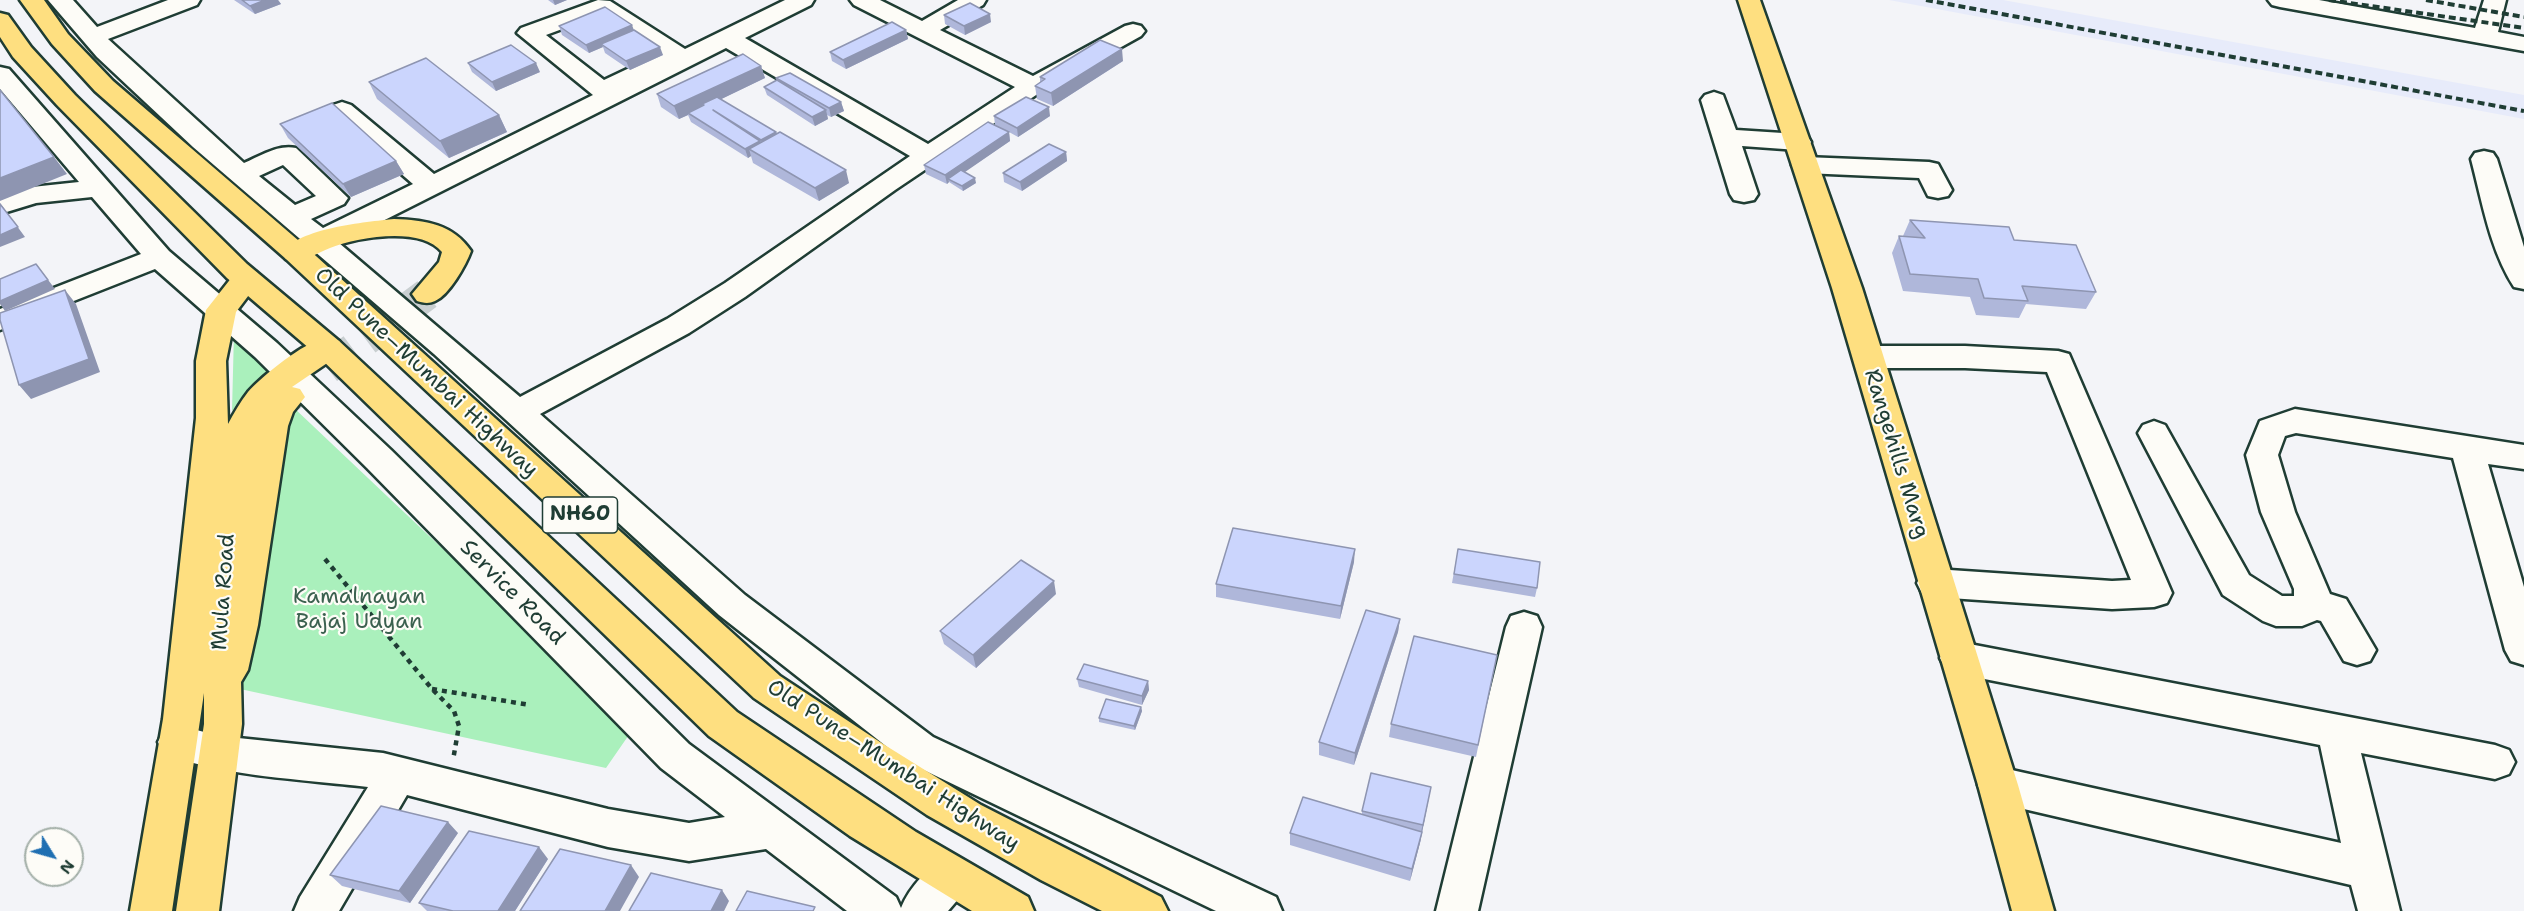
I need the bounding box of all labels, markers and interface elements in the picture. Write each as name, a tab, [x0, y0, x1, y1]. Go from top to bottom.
street label: Old Pune–Mumbai Highway	[309, 262, 543, 484]
street label: Rangehills Marg	[1858, 366, 1934, 542]
road number: NH60	[542, 497, 618, 533]
street label: Mula Road	[207, 533, 241, 651]
street label: Service Road	[454, 535, 570, 651]
park label: Kamalnayan Bajaj Udyan	[293, 584, 425, 636]
street label: Old Pune–Mumbai Highway	[762, 674, 1024, 858]
north arrow	[24, 827, 84, 887]
text: N	[55, 856, 79, 878]

